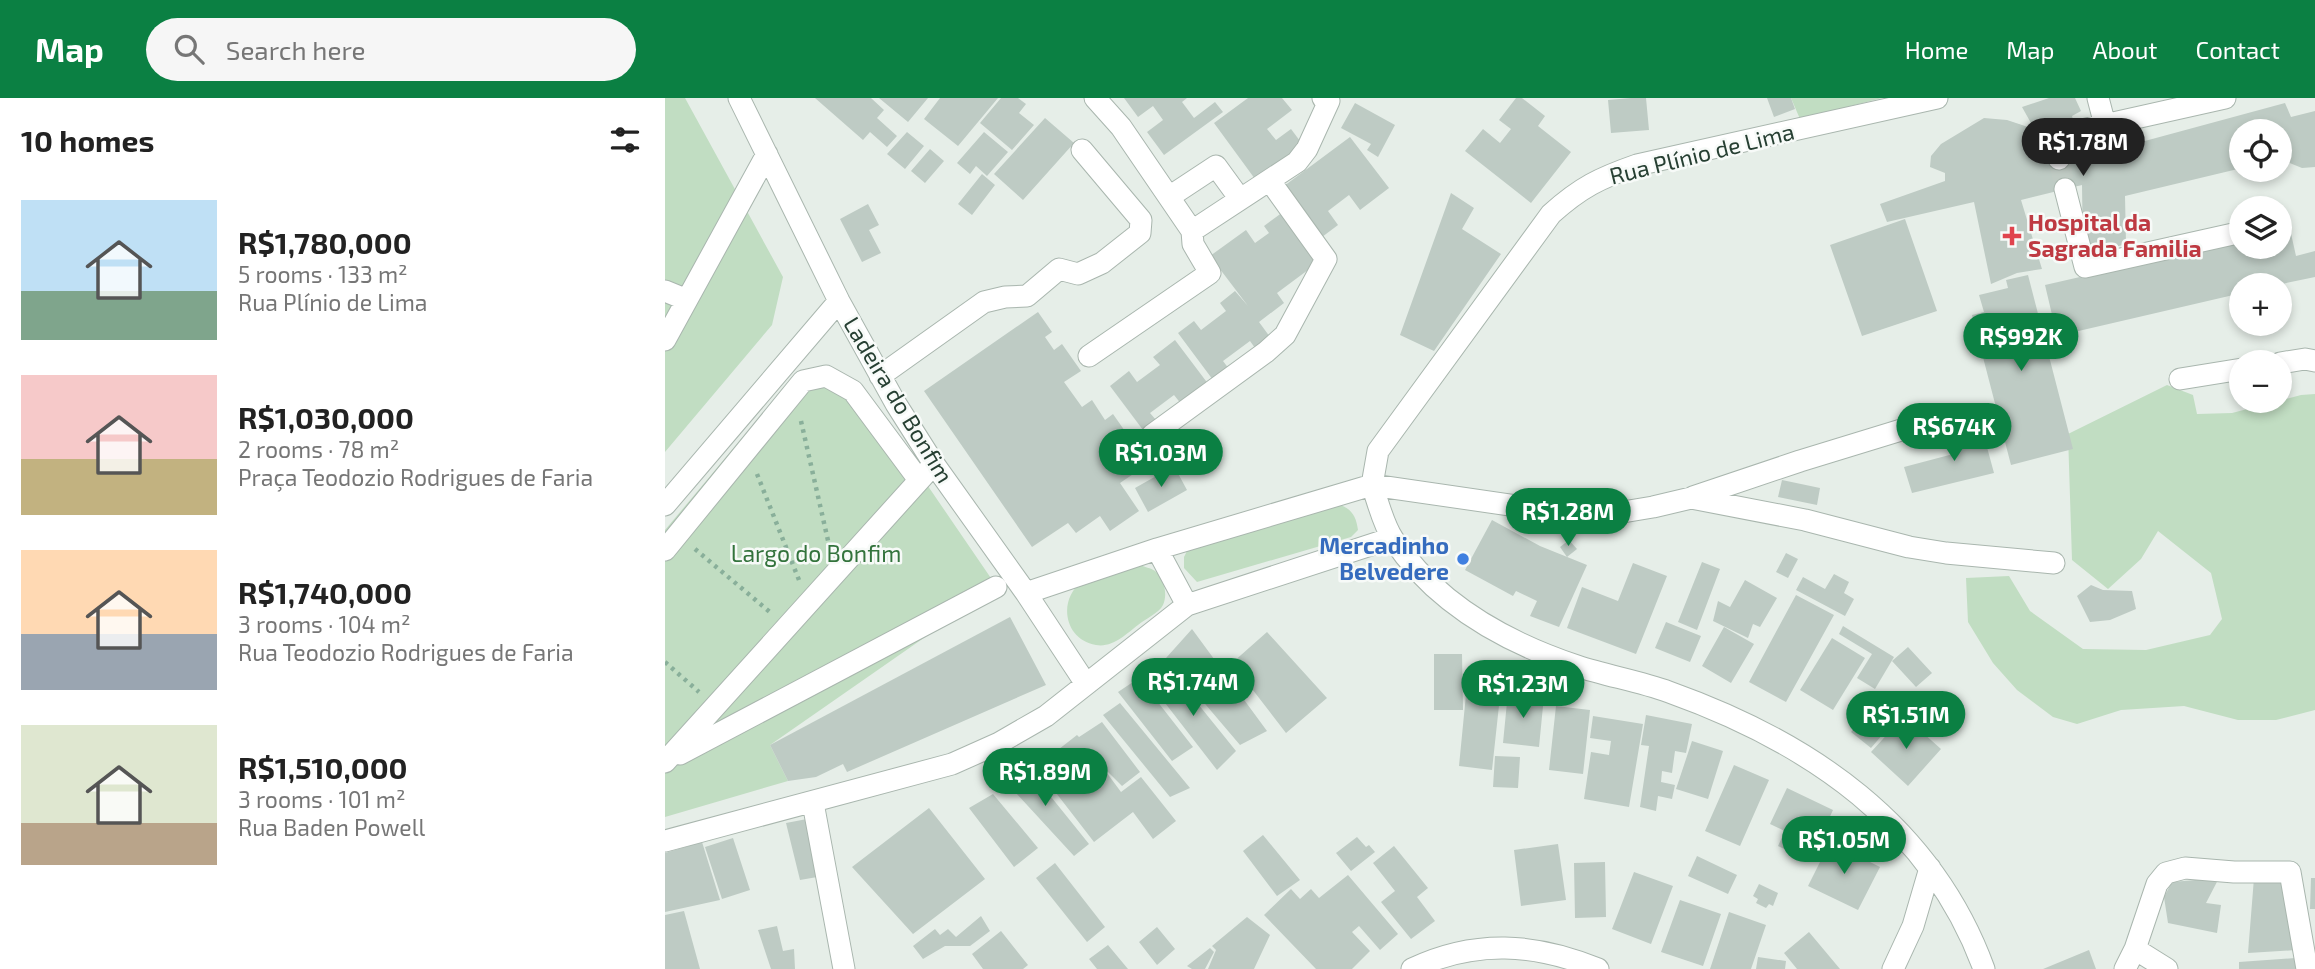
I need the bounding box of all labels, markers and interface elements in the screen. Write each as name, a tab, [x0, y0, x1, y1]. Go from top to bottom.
search box	[146, 18, 636, 81]
text: Map	[35, 29, 104, 69]
icon: search	[170, 30, 208, 68]
text: Search here	[226, 34, 365, 65]
text: Home	[1905, 35, 1968, 64]
text: Map	[2006, 35, 2054, 64]
text: About	[2092, 35, 2158, 64]
text: Contact	[2196, 35, 2280, 64]
street label: Rua Plínio de Lima	[1606, 117, 1797, 190]
pin: R$1.78M	[2018, 118, 2148, 178]
map controls	[2229, 119, 2292, 413]
button: locate	[2229, 119, 2292, 182]
icon: filters	[606, 121, 644, 159]
text: 10 homes	[21, 122, 154, 158]
text: R$1.78M	[2038, 127, 2128, 155]
button: layers	[2229, 196, 2292, 259]
place label: Hospital da Sagrada Familia	[2028, 208, 2202, 262]
text: R$1,780,000	[238, 224, 412, 260]
marker: Hospital da Sagrada Familia	[2002, 226, 2022, 246]
icon: home	[77, 228, 161, 312]
text: 5 rooms · 133 m²	[238, 260, 408, 288]
button: +	[2229, 273, 2292, 336]
text: Rua Plínio de Lima	[238, 288, 427, 316]
street label: Ladeira do Bonfim	[838, 311, 959, 488]
pin: R$992K	[1964, 314, 2078, 373]
text: R$992K	[1979, 322, 2063, 350]
button: −	[2229, 350, 2292, 413]
text: R$1,030,000	[238, 399, 414, 435]
icon: home	[77, 403, 161, 487]
pin: R$674K	[1897, 404, 2011, 463]
text: R$674K	[1912, 412, 1996, 440]
pin: R$1.03M	[1096, 430, 1226, 489]
text: 2 rooms · 78 m²	[238, 435, 399, 463]
text: R$1.03M	[1115, 438, 1207, 466]
text: Praça Teodozio Rodrigues de Faria	[238, 463, 593, 491]
pin: R$1.28M	[1503, 489, 1633, 548]
text: R$1.28M	[1522, 497, 1614, 525]
place label: Mercadinho Belvedere	[1319, 531, 1449, 585]
park label: Largo do Bonfim	[731, 539, 901, 567]
marker: Mercadinho Belvedere	[1455, 551, 1471, 567]
text: R$1,740,000	[238, 574, 412, 610]
icon: home	[77, 578, 161, 662]
text: 3 rooms · 104 m²	[238, 610, 410, 638]
text: Rua Teodozio Rodrigues de Faria	[238, 638, 574, 666]
pin: R$1.74M	[1128, 658, 1258, 718]
pin: R$1.23M	[1458, 660, 1588, 720]
text: R$1.74M	[1148, 667, 1238, 695]
text: R$1.23M	[1477, 669, 1569, 697]
pin: R$1.51M	[1841, 692, 1971, 751]
text: R$1.51M	[1862, 700, 1950, 728]
pin: R$1.89M	[980, 748, 1110, 808]
text: R$1,510,000	[238, 749, 408, 785]
icon: home	[77, 753, 161, 837]
text: R$1.89M	[999, 757, 1091, 785]
text: 3 rooms · 101 m²	[238, 785, 405, 813]
text: Rua Baden Powell	[238, 813, 425, 841]
pin: R$1.05M	[1779, 816, 1909, 876]
text: R$1.05M	[1798, 825, 1890, 853]

